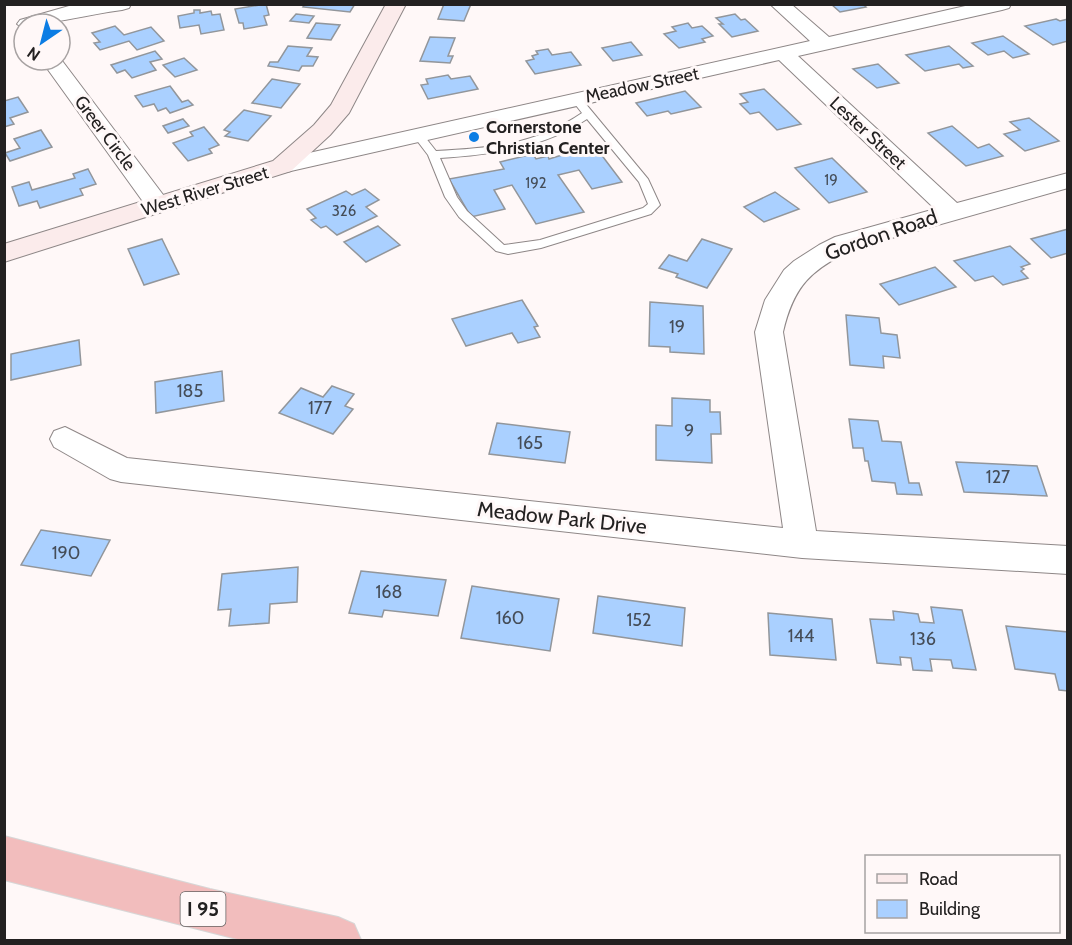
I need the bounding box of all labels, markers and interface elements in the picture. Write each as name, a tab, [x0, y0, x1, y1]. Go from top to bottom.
north arrow	[12, 12, 72, 72]
text: N	[24, 43, 44, 65]
street label: Meadow Street	[583, 62, 701, 108]
street label: Greer Circle	[70, 91, 140, 175]
street label: Lester Street	[825, 92, 911, 174]
place label: Cornerstone Christian Center	[486, 116, 610, 159]
marker: Cornerstone Christian Center	[467, 130, 481, 144]
street label: West River Street	[139, 161, 271, 221]
house number: 19	[824, 171, 838, 189]
house number: 192	[525, 174, 547, 192]
house number: 326	[332, 202, 356, 220]
street label: Gordon Road	[821, 204, 940, 265]
house number: 19	[669, 316, 685, 338]
house number: 185	[177, 380, 203, 402]
house number: 177	[308, 397, 332, 419]
house number: 9	[684, 420, 694, 442]
house number: 165	[517, 432, 543, 454]
house number: 127	[986, 466, 1010, 488]
street label: Meadow Park Drive	[476, 496, 648, 539]
house number: 190	[52, 542, 80, 564]
house number: 168	[375, 581, 403, 603]
house number: 160	[496, 607, 524, 629]
house number: 152	[626, 609, 652, 631]
house number: 144	[788, 625, 814, 647]
house number: 136	[910, 628, 936, 650]
legend	[865, 855, 1060, 933]
text: Road	[919, 868, 958, 890]
road number: I 95	[180, 892, 226, 926]
text: Building	[919, 898, 981, 920]

